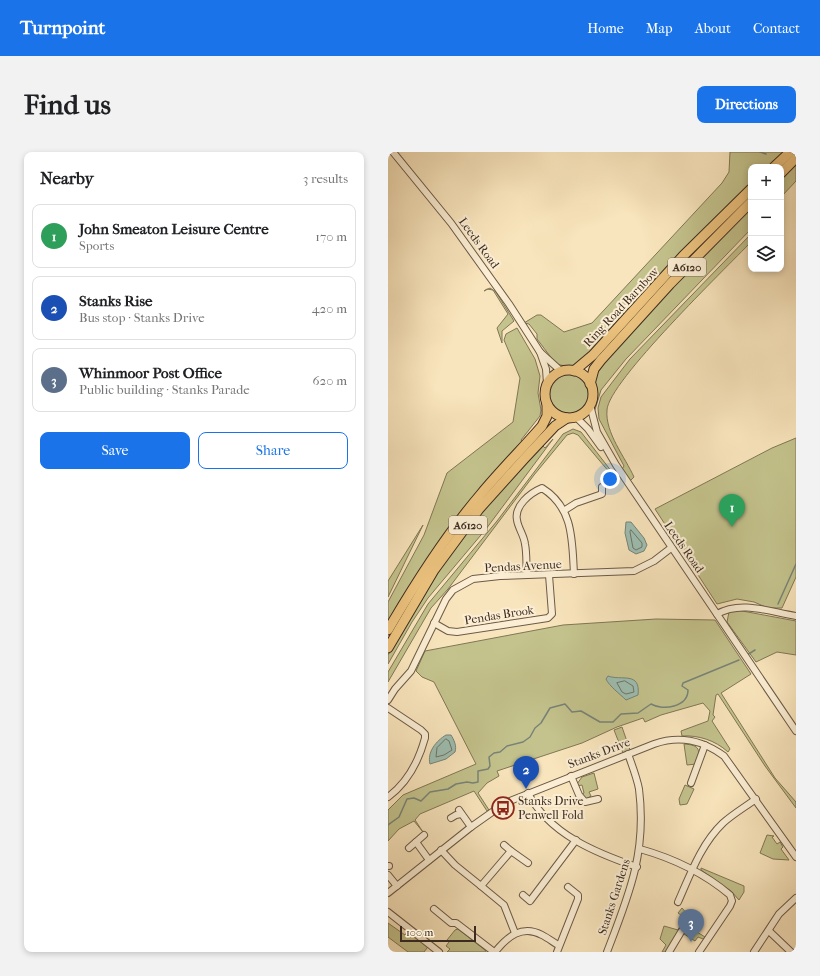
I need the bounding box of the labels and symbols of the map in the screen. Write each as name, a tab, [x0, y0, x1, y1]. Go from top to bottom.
street label: Leeds Road	[456, 215, 502, 272]
road number: A6120	[668, 258, 706, 276]
street label: Ring Road Barnbow	[580, 263, 662, 350]
your location	[600, 469, 620, 489]
pin: 1	[719, 494, 745, 527]
road number: A6120	[449, 516, 487, 534]
street label: Leeds Road	[661, 519, 707, 576]
street label: Pendas Avenue	[484, 557, 562, 575]
street label: Pendas Brook	[463, 602, 535, 627]
street label: Stanks Drive	[566, 735, 632, 771]
pin: 2	[513, 756, 539, 789]
place label: Stanks Drive Penwell Fold	[518, 794, 584, 822]
bus stop icon: Stanks Drive Penwell Fold	[490, 795, 516, 821]
street label: Stanks Gardens	[595, 857, 633, 937]
pin: 3	[678, 909, 704, 942]
scale bar	[400, 924, 476, 943]

